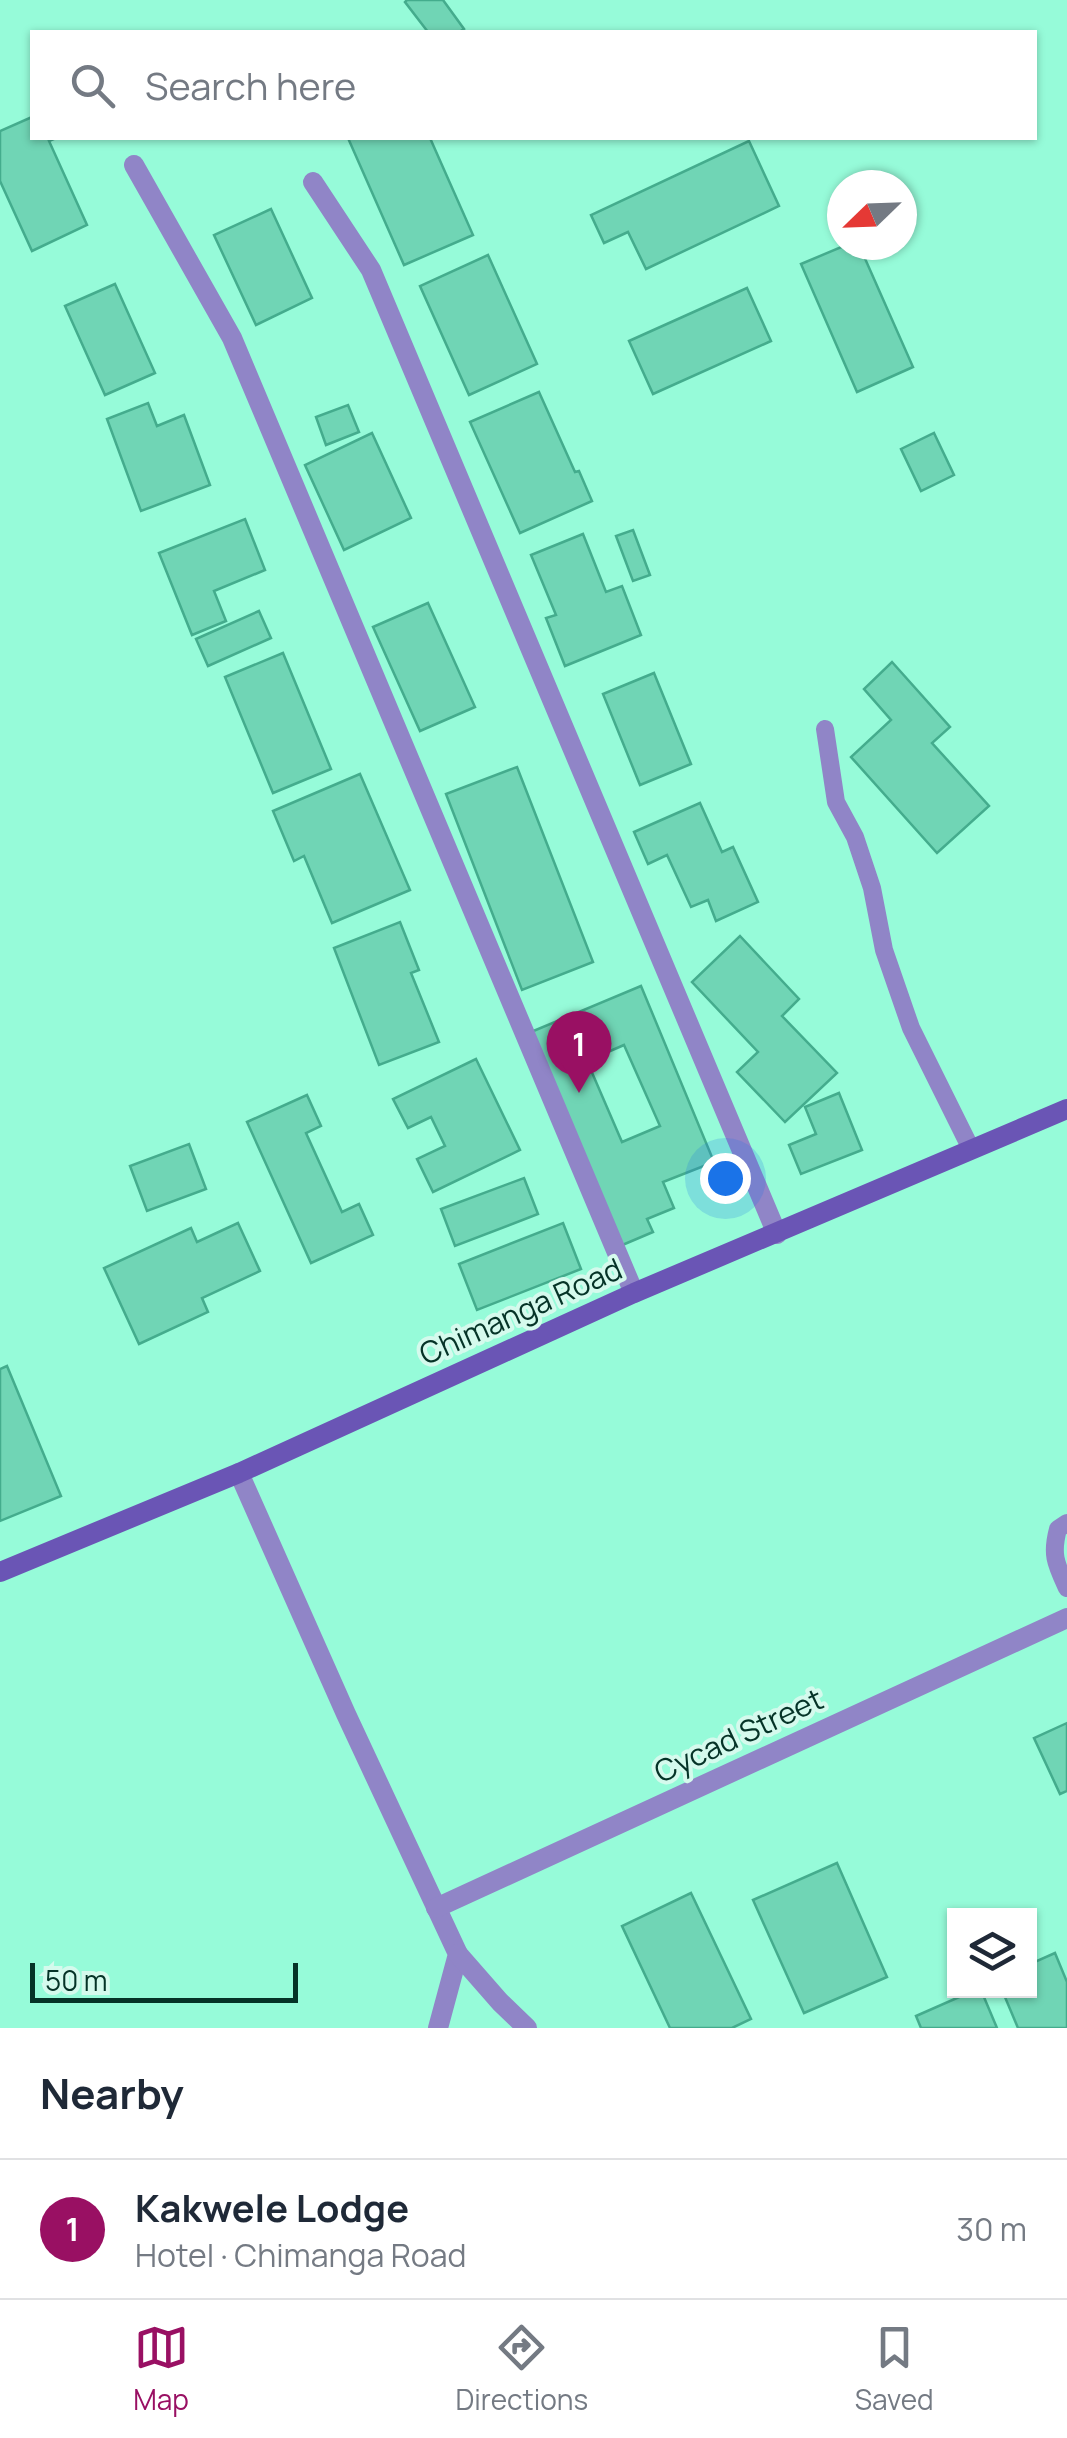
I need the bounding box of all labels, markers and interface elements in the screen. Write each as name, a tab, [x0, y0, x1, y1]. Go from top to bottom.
search box	[30, 30, 1037, 140]
icon: search	[65, 58, 120, 113]
text: Search here	[145, 59, 356, 111]
north arrow	[827, 170, 917, 260]
pin: 1	[546, 1010, 612, 1093]
your location	[700, 1153, 751, 1204]
street label: Chimanga Road	[413, 1248, 628, 1374]
street label: Cycad Street	[647, 1678, 829, 1792]
map controls	[947, 1908, 1037, 1998]
button: layers	[947, 1908, 1037, 1998]
scale bar	[30, 1958, 298, 2002]
text: 50 m	[45, 1961, 108, 1999]
text: Nearby	[40, 2064, 184, 2122]
text: Kakwele Lodge	[135, 2181, 409, 2233]
text: 1	[65, 2207, 80, 2251]
text: 30 m	[956, 2207, 1027, 2251]
text: Hotel · Chimanga Road	[135, 2233, 467, 2277]
tab: Map	[133, 2320, 189, 2418]
tab: Directions	[456, 2320, 588, 2418]
tab: Saved	[855, 2320, 934, 2418]

